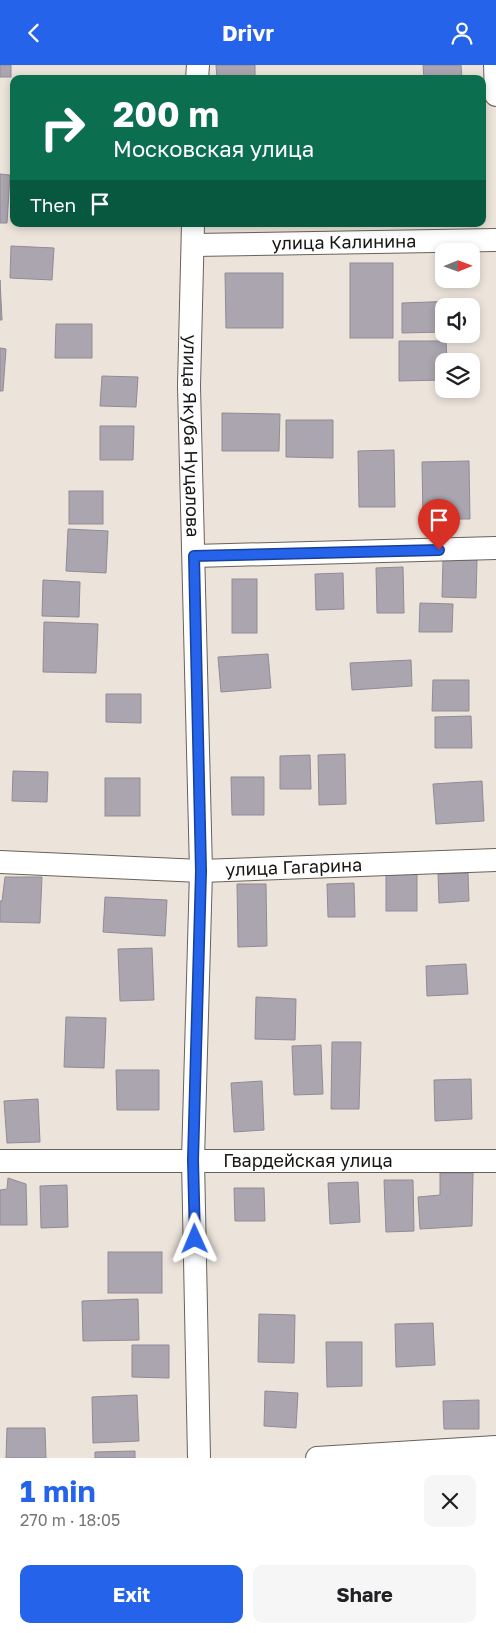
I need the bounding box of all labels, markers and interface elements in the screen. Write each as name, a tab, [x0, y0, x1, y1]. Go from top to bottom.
icon: back	[20, 19, 48, 47]
text: Drivr	[222, 19, 274, 46]
icon: person	[448, 19, 476, 47]
text: 200 m	[113, 93, 219, 135]
icon: right	[30, 95, 95, 160]
text: Московская улица	[113, 135, 314, 162]
icon: arrive	[86, 190, 114, 218]
text: Then	[30, 193, 76, 216]
street label: улица Калинина	[272, 229, 416, 254]
north arrow	[435, 243, 480, 287]
map controls	[435, 243, 480, 398]
button: sound	[435, 298, 480, 343]
street label: улица Якуба Нуцалова	[179, 334, 205, 537]
button: layers	[435, 353, 480, 398]
pin	[418, 499, 460, 550]
icon: arrive	[425, 506, 453, 534]
street label: улица Гагарина	[225, 853, 363, 880]
street label: Гвардейская улица	[223, 1149, 393, 1171]
position arrow	[168, 1212, 220, 1264]
text: 1 min	[20, 1473, 96, 1509]
button: close	[424, 1475, 476, 1527]
text: 270 m · 18:05	[20, 1510, 120, 1530]
button: Exit	[20, 1565, 243, 1623]
button: Share	[253, 1565, 476, 1623]

